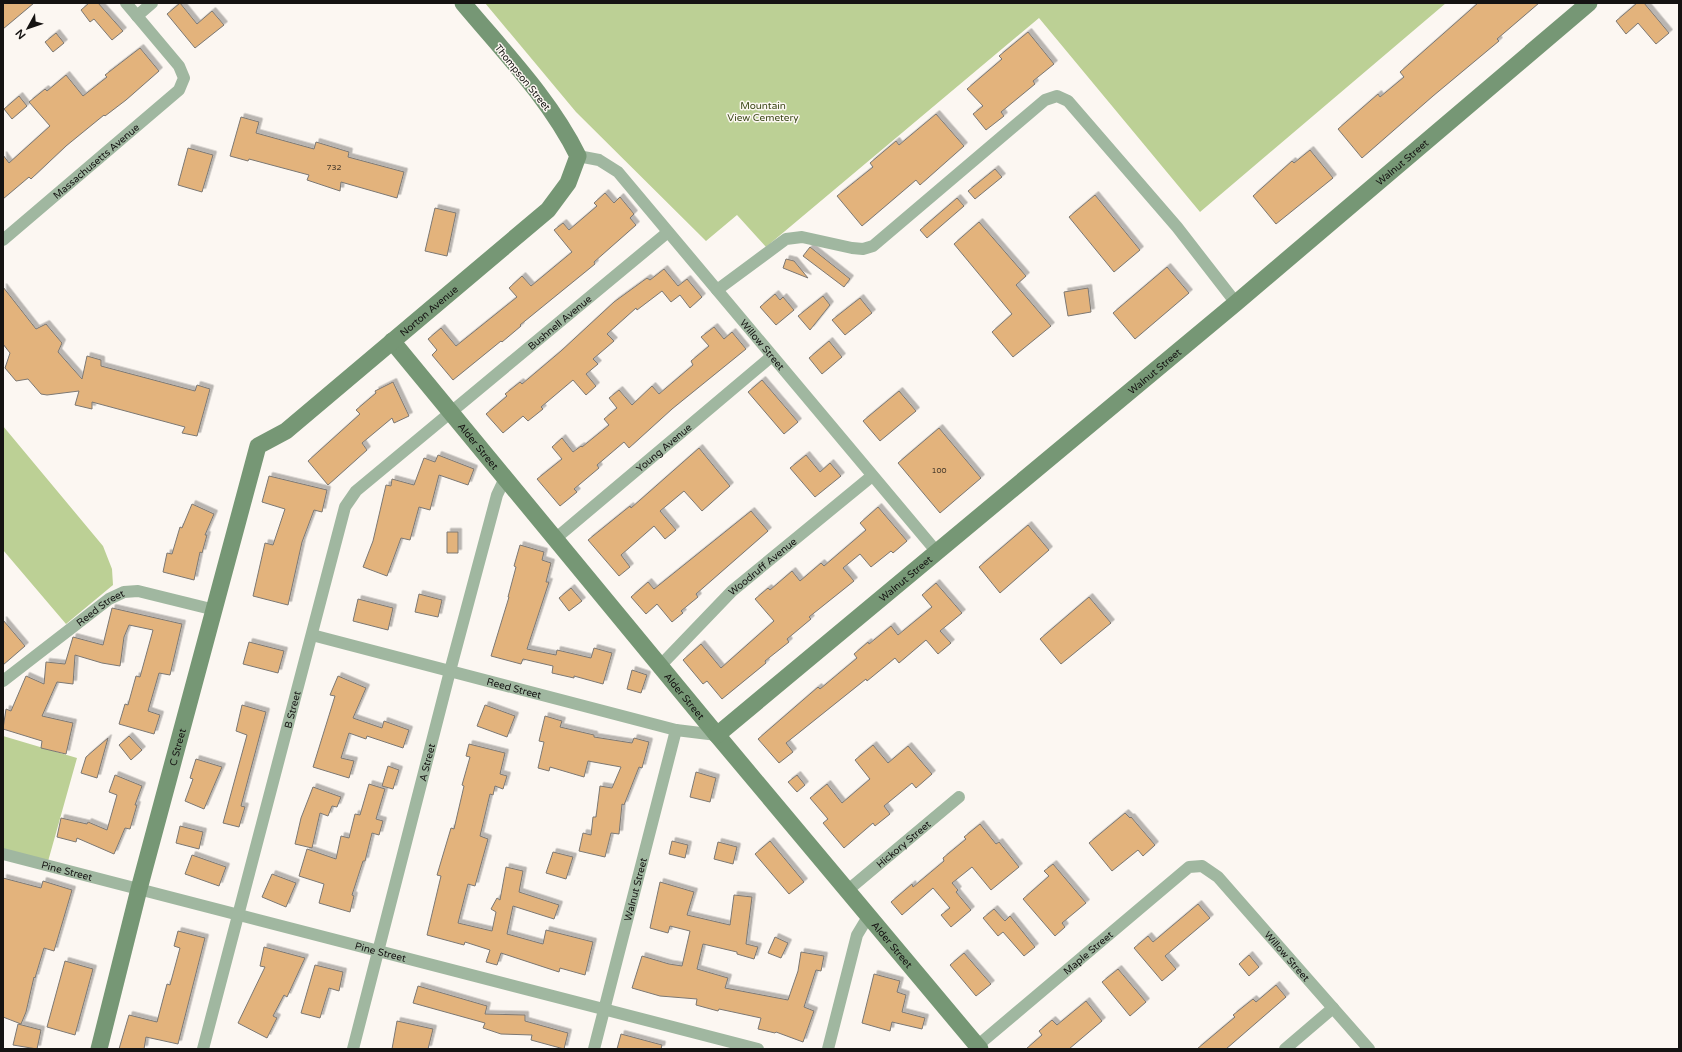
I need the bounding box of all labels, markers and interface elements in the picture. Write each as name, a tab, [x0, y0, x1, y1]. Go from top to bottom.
north arrow	[8, 8, 48, 48]
text: N	[13, 27, 29, 42]
street label: Thompson Street	[492, 42, 553, 113]
park label: Mountain View Cemetery	[727, 100, 799, 124]
street label: Massachusetts Avenue	[51, 121, 142, 202]
street label: Walnut Street	[1374, 137, 1431, 188]
house number: 732	[326, 163, 342, 172]
street label: Norton Avenue	[398, 283, 461, 339]
street label: Bushnell Avenue	[526, 293, 595, 353]
street label: Willow Street	[737, 317, 787, 373]
street label: Walnut Street	[1126, 346, 1184, 397]
street label: Alder Street	[455, 421, 501, 472]
street label: Young Avenue	[634, 421, 695, 475]
house number: 100	[931, 466, 947, 475]
street label: Woodruff Avenue	[726, 535, 799, 598]
street label: Walnut Street	[877, 553, 935, 604]
street label: Reed Street	[74, 588, 127, 629]
street label: Alder Street	[661, 671, 707, 722]
street label: Reed Street	[485, 676, 543, 702]
street label: B Street	[282, 690, 304, 730]
street label: C Street	[167, 727, 189, 767]
street label: A Street	[417, 742, 438, 783]
street label: Hickory Street	[874, 818, 934, 871]
street label: Walnut Street	[622, 856, 650, 922]
street label: Pine Street	[40, 859, 94, 884]
street label: Alder Street	[869, 919, 915, 971]
street label: Maple Street	[1061, 929, 1116, 977]
street label: Willow Street	[1261, 929, 1312, 984]
street label: Pine Street	[354, 940, 407, 965]

